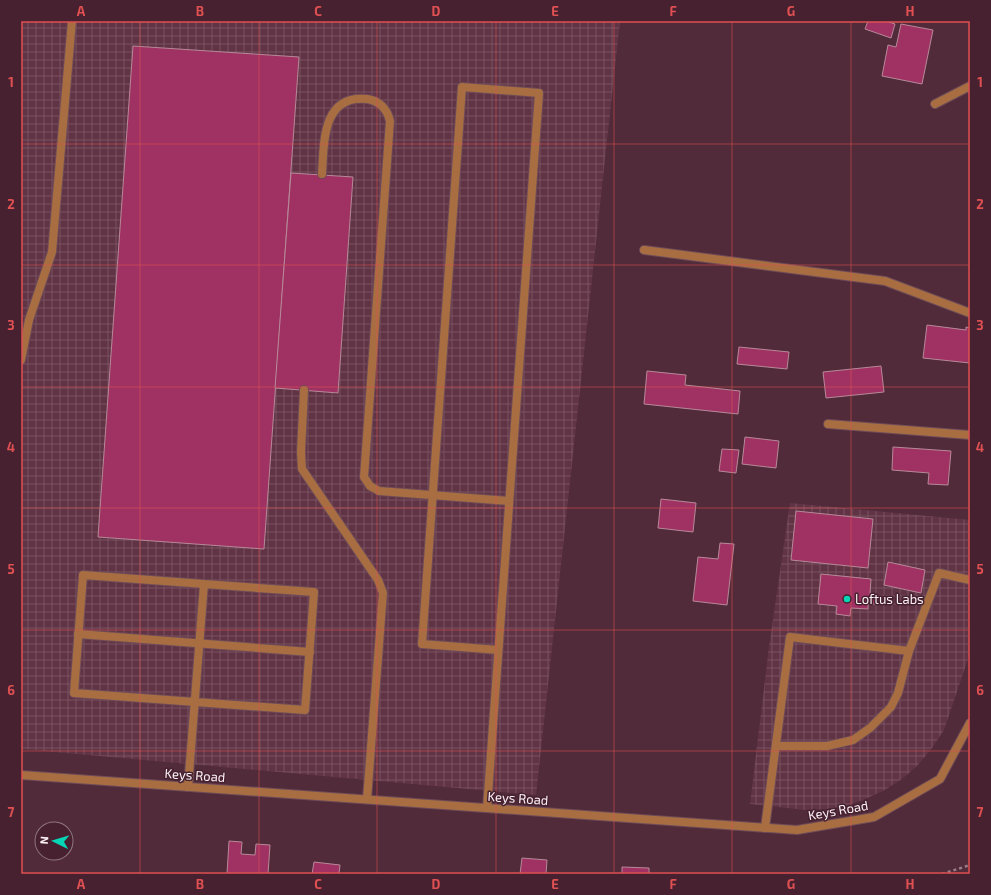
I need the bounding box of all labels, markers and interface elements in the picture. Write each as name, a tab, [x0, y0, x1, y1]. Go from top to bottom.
text: A	[77, 3, 86, 19]
text: B	[196, 3, 204, 19]
text: C	[314, 3, 322, 19]
text: D	[432, 3, 441, 19]
text: E	[551, 3, 559, 19]
text: F	[669, 3, 677, 19]
text: G	[787, 3, 795, 19]
text: H	[906, 3, 915, 19]
text: 1	[8, 74, 14, 90]
text: 1	[977, 74, 983, 90]
text: 2	[7, 196, 15, 212]
text: 2	[976, 196, 984, 212]
text: 3	[7, 317, 15, 333]
text: 3	[976, 317, 984, 333]
text: 4	[7, 439, 15, 455]
text: 4	[976, 439, 984, 455]
text: 5	[7, 561, 15, 577]
text: 5	[976, 561, 984, 577]
place label: Loftus Labs	[855, 591, 924, 607]
marker: Loftus Labs	[842, 594, 852, 604]
text: 6	[7, 682, 15, 698]
text: 6	[976, 682, 984, 698]
street label: Keys Road	[164, 765, 226, 785]
street label: Keys Road	[487, 788, 549, 808]
street label: Keys Road	[807, 797, 869, 823]
text: 7	[8, 804, 15, 820]
text: 7	[977, 804, 984, 820]
north arrow	[34, 821, 74, 861]
text: N	[37, 836, 50, 845]
text: A	[77, 876, 86, 892]
text: B	[196, 876, 204, 892]
text: C	[314, 876, 322, 892]
text: D	[432, 876, 441, 892]
text: E	[551, 876, 559, 892]
text: F	[669, 876, 677, 892]
text: G	[787, 876, 795, 892]
text: H	[906, 876, 915, 892]

